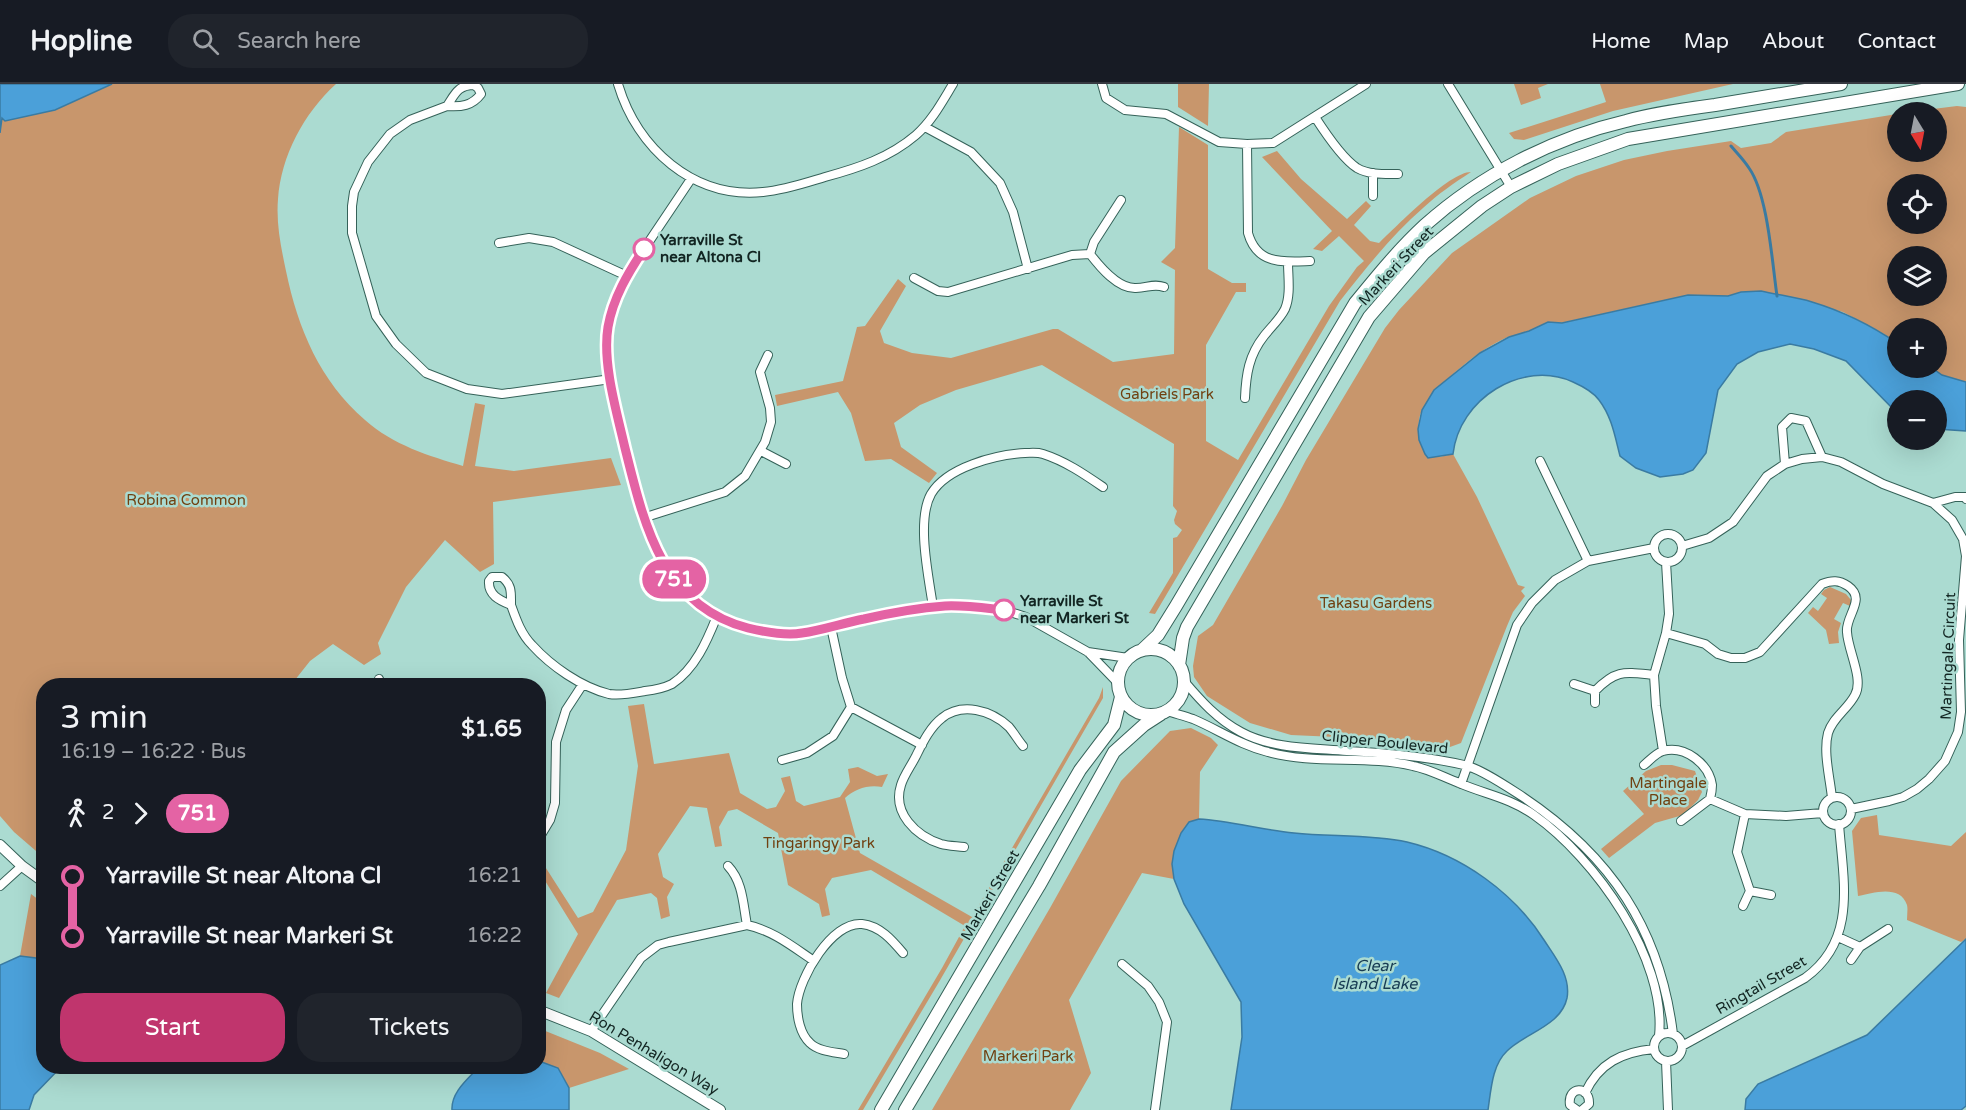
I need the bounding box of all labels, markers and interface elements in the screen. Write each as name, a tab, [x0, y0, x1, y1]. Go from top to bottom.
search box	[168, 14, 588, 68]
text: Hopline	[30, 24, 132, 58]
icon: search	[189, 25, 222, 58]
text: Search here	[237, 28, 361, 54]
text: Home	[1591, 29, 1651, 54]
text: Map	[1684, 29, 1729, 54]
text: About	[1762, 29, 1824, 54]
text: Contact	[1857, 29, 1936, 54]
north arrow	[1887, 102, 1947, 162]
map controls	[1887, 102, 1947, 450]
button: locate	[1887, 174, 1947, 234]
street label: Markeri Street	[1355, 223, 1437, 309]
place label: Yarraville St near Altona Cl	[660, 231, 761, 266]
marker: Yarraville St near Altona Cl	[633, 238, 655, 260]
button: layers	[1887, 246, 1947, 306]
button: +	[1887, 318, 1947, 378]
park label: Gabriels Park	[1120, 385, 1214, 403]
button: −	[1887, 390, 1947, 450]
park label: Robina Common	[126, 491, 246, 509]
line badge: 751	[640, 560, 708, 598]
text: 751	[654, 567, 694, 592]
place label: Yarraville St near Markeri St	[1020, 592, 1129, 627]
street label: Martingale Circuit	[1937, 592, 1959, 720]
park label: Takasu Gardens	[1320, 594, 1432, 612]
marker: Yarraville St near Markeri St	[993, 599, 1015, 621]
text: 3 min	[60, 698, 148, 737]
text: $1.65	[461, 716, 522, 742]
street label: Clipper Boulevard	[1321, 726, 1449, 758]
text: 16:19 – 16:22 · Bus	[60, 740, 246, 764]
park label: Martingale Place	[1629, 774, 1707, 809]
icon: walk	[60, 797, 93, 830]
icon: forward	[124, 797, 157, 830]
text: 2	[102, 801, 115, 825]
text: 751	[178, 801, 217, 826]
park label: Tingaringy Park	[763, 834, 875, 852]
street label: Markeri Street	[957, 846, 1023, 943]
text: Yarraville St near Altona Cl	[106, 863, 381, 889]
text: 16:21	[467, 864, 522, 888]
text: Yarraville St near Markeri St	[106, 923, 393, 949]
text: 16:22	[467, 924, 522, 948]
street label: Ringtail Street	[1713, 952, 1810, 1018]
water label: Clear Island Lake	[1333, 956, 1418, 994]
button: Start	[60, 993, 285, 1062]
button: Tickets	[297, 993, 522, 1062]
street label: Ron Penhaligon Way	[586, 1007, 722, 1099]
park label: Markeri Park	[983, 1047, 1073, 1065]

